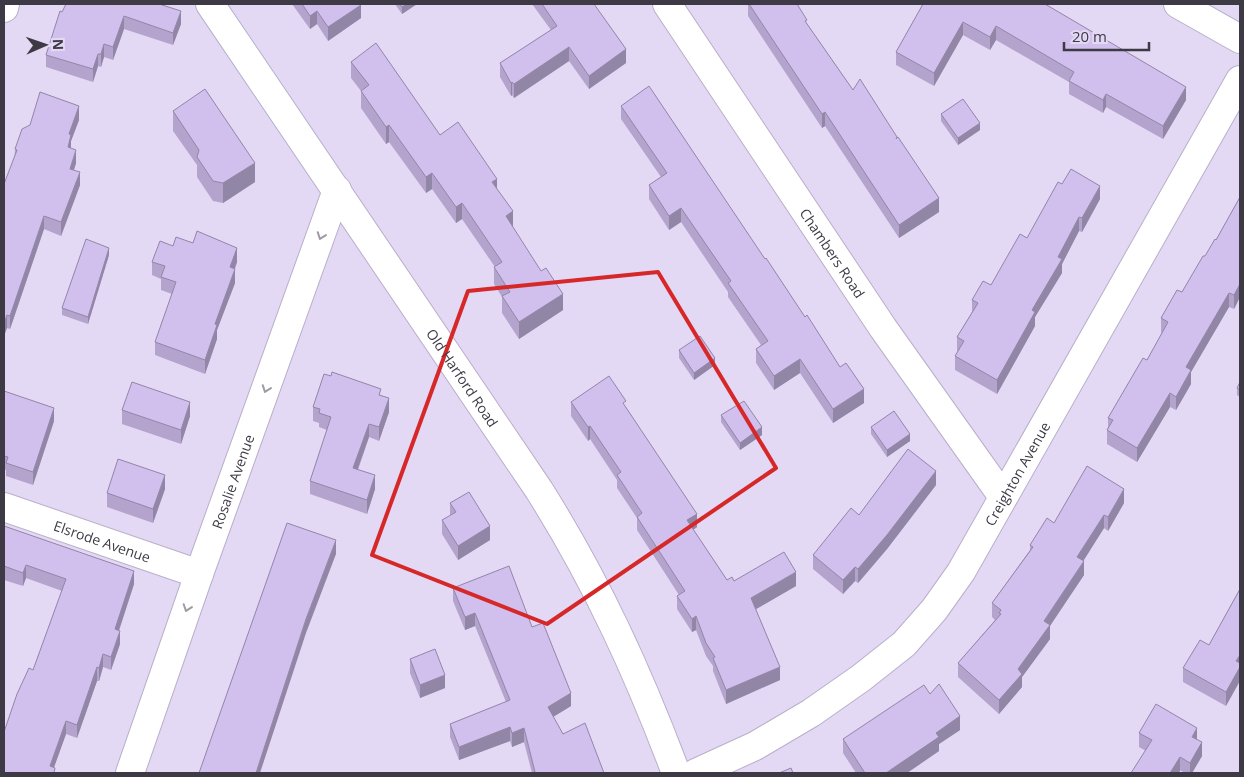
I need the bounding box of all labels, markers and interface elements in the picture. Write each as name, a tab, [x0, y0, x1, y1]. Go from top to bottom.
north arrow	[20, 20, 70, 70]
scale bar	[1064, 20, 1149, 52]
text: 20 m	[1072, 26, 1107, 46]
text: N	[49, 39, 68, 51]
street label: Chambers Road	[796, 204, 870, 301]
one-way arrow	[317, 232, 327, 240]
street label: Old Harford Road	[423, 325, 503, 430]
one-way arrow	[262, 384, 272, 393]
street label: Creighton Avenue	[980, 418, 1054, 529]
street label: Rosalie Avenue	[207, 432, 258, 531]
street label: Elsrode Avenue	[51, 515, 153, 566]
one-way arrow	[183, 603, 193, 612]

